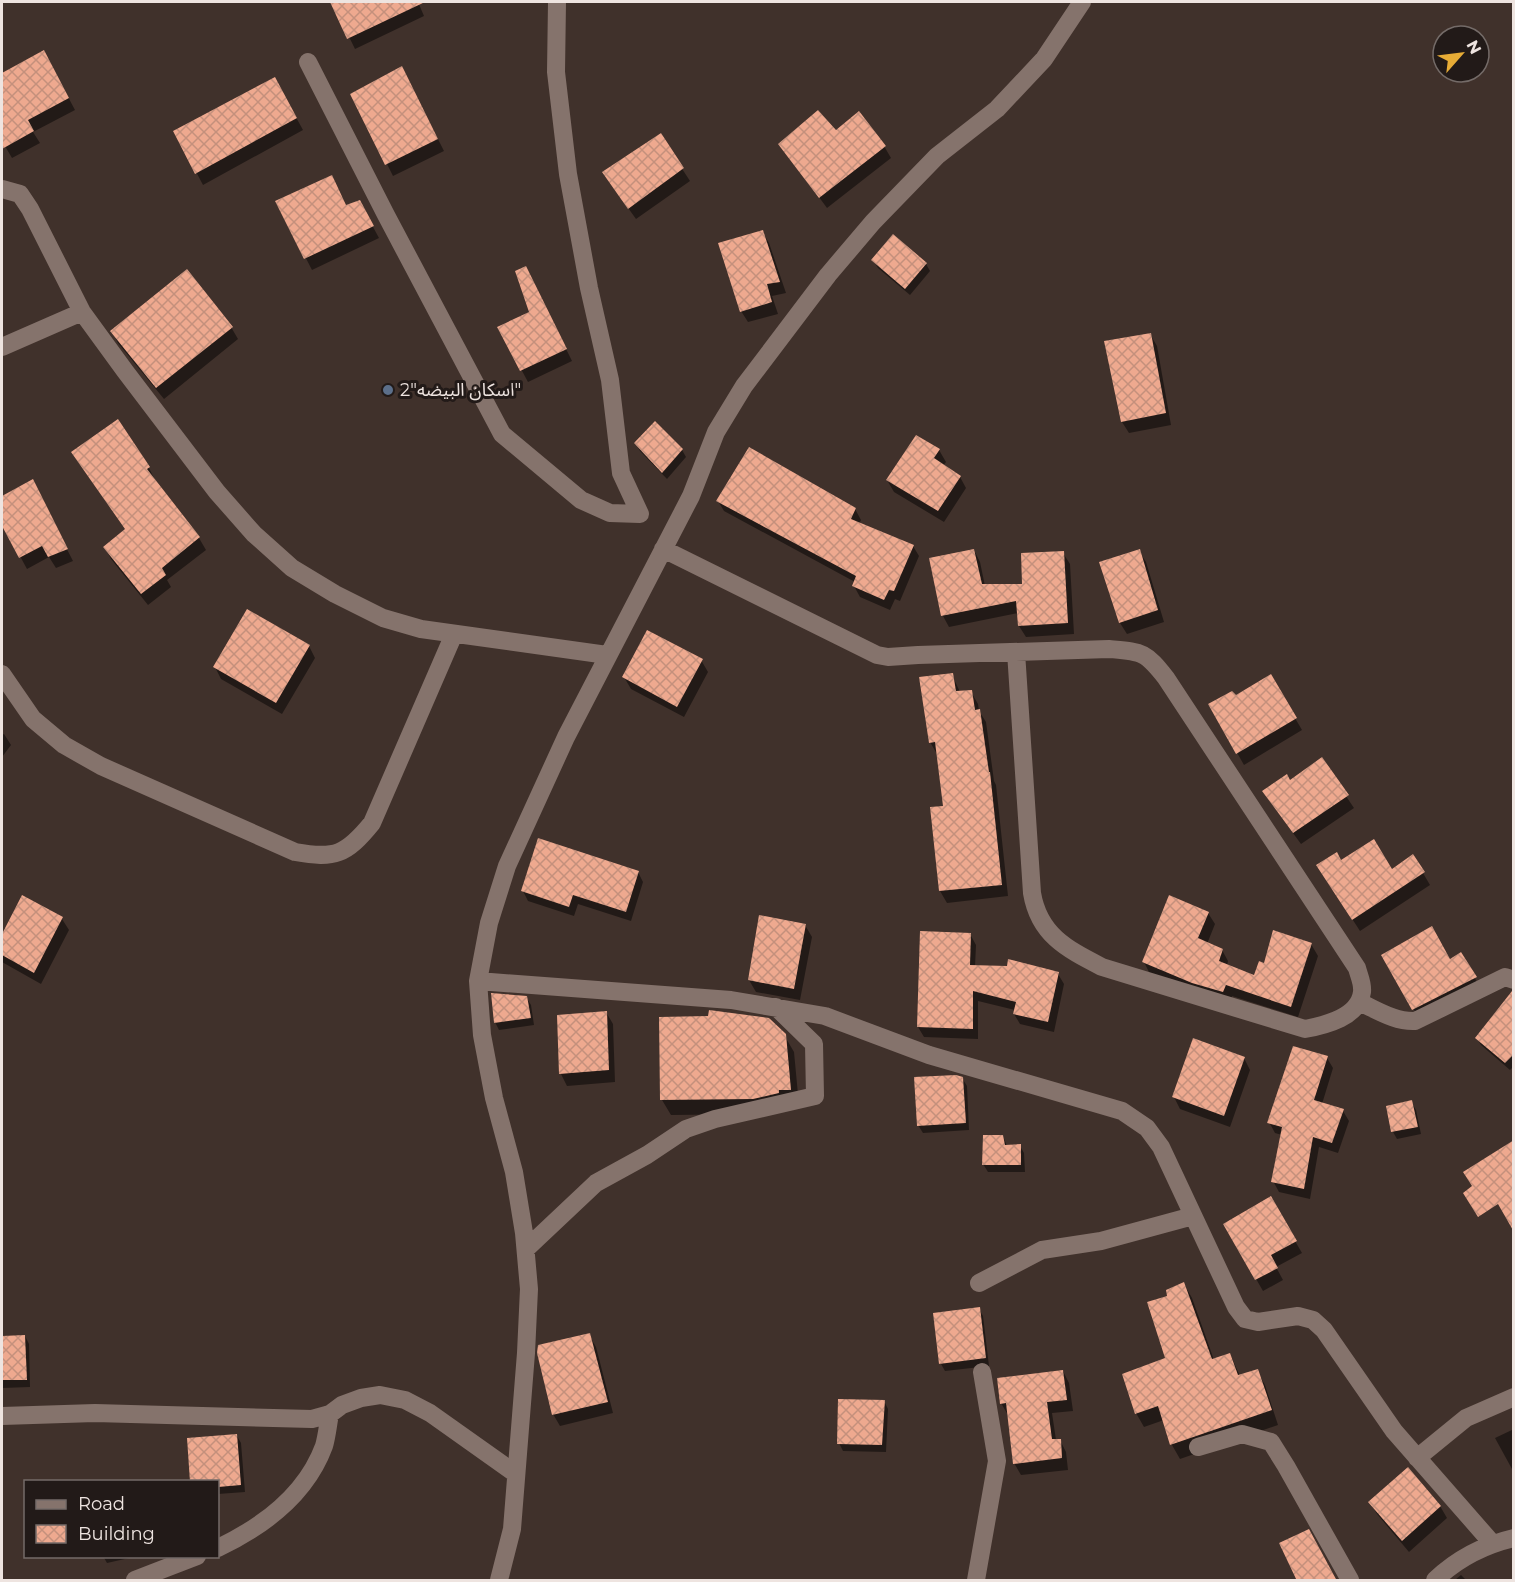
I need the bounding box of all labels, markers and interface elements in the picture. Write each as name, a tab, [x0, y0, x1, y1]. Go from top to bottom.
north arrow	[1431, 24, 1491, 84]
text: N	[1462, 37, 1485, 57]
place label: اسكان البيضه"2"	[400, 379, 521, 401]
marker: اسكان البيضه"2"	[381, 383, 395, 397]
legend	[24, 1480, 219, 1558]
text: Road	[78, 1493, 125, 1515]
text: Building	[78, 1523, 155, 1545]

